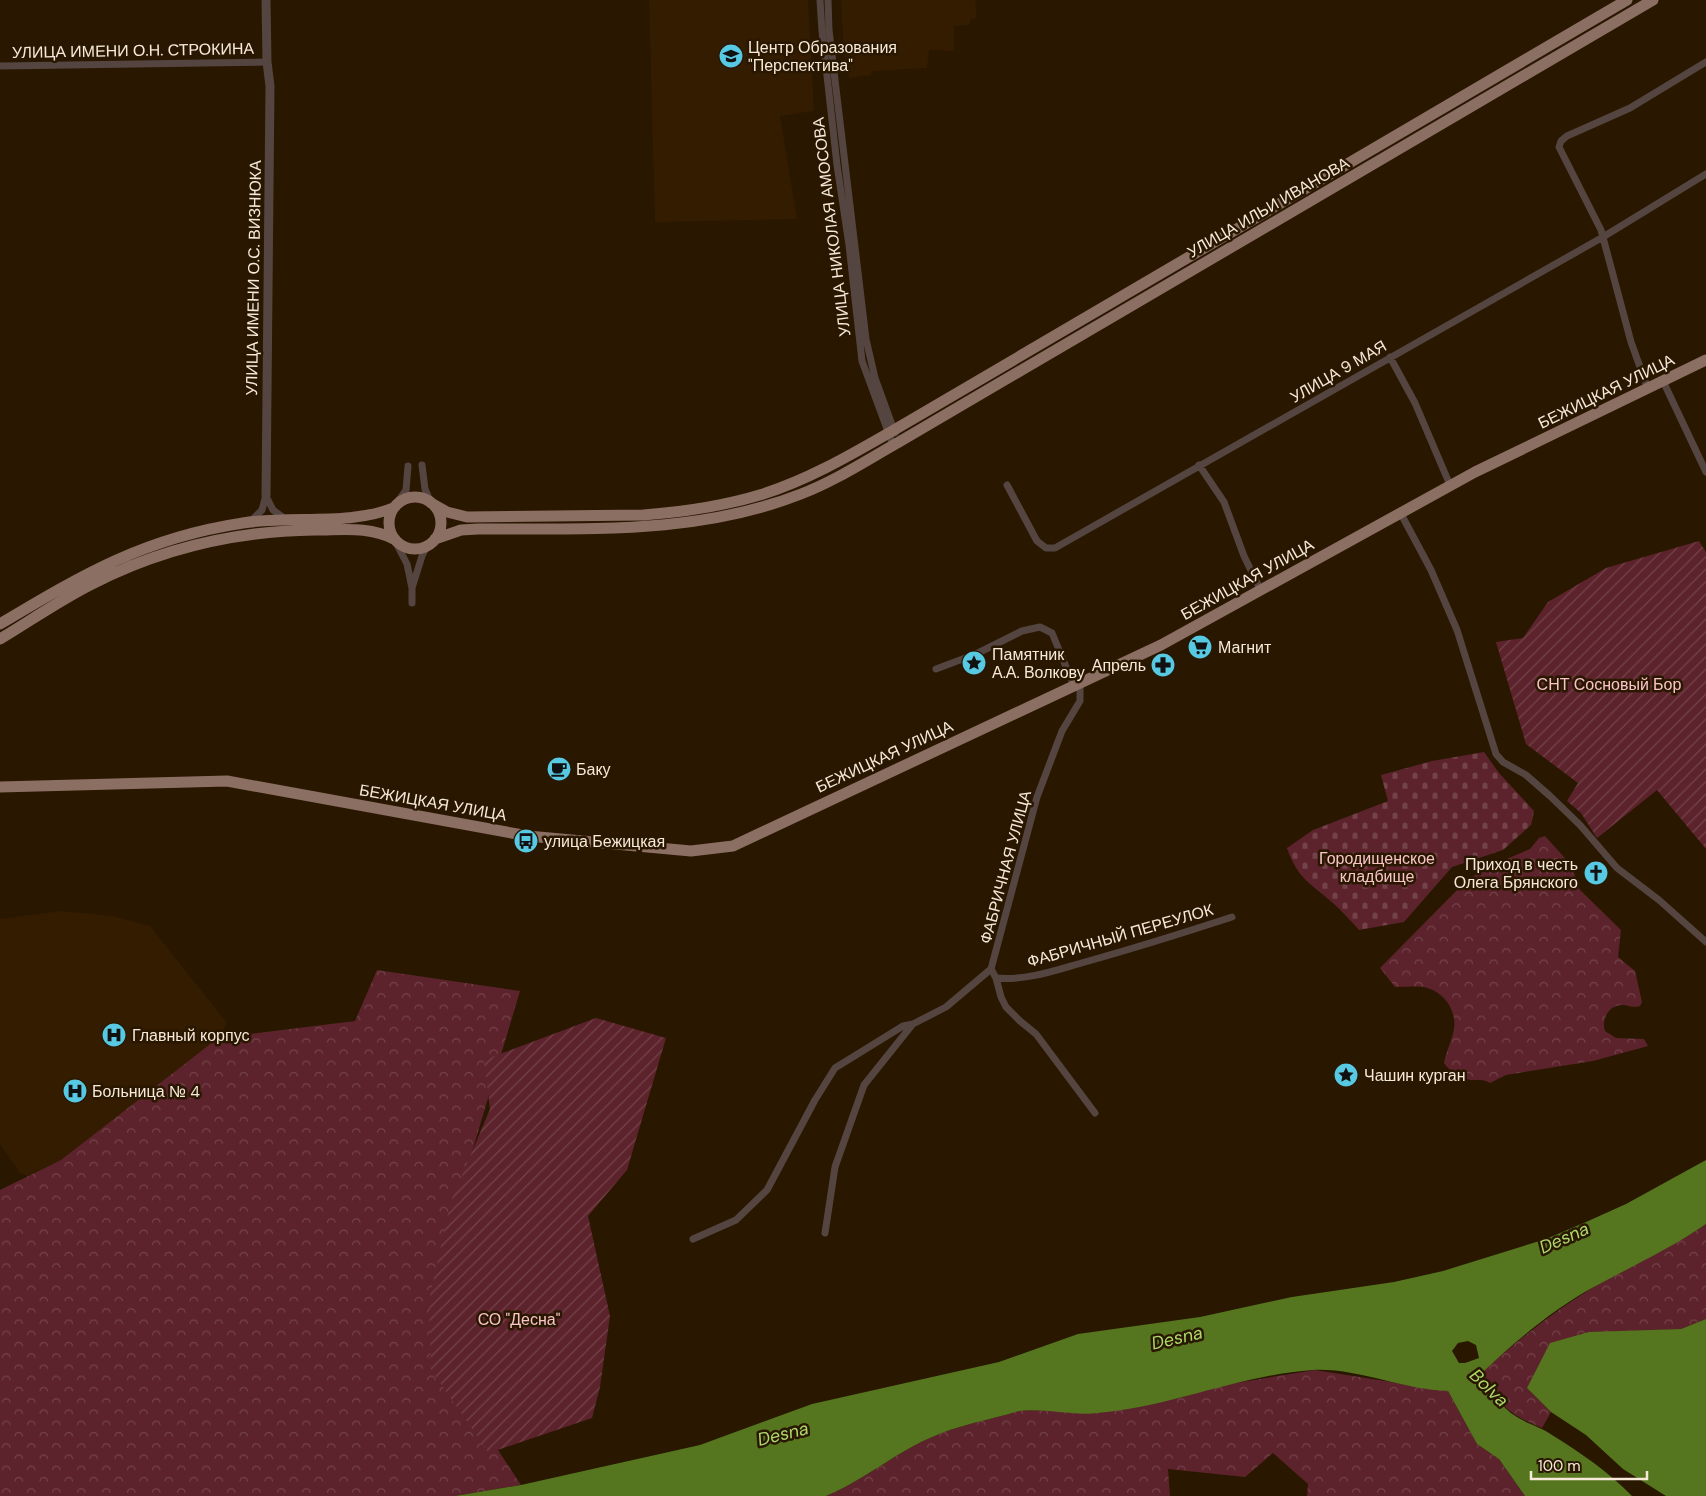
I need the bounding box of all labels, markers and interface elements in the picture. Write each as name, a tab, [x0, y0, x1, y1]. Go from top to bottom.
place label: Центр Образования "Перспектива"	[748, 37, 897, 76]
street label: УЛИЦА ИМЕНИ О.Н. СТРОКИНА	[12, 38, 255, 63]
school or university icon: Центр Образования "Перспектива"	[718, 43, 744, 69]
street label: УЛИЦА НИКОЛАЯ АМОСОВА	[808, 116, 855, 338]
street label: УЛИЦА ИЛЬИ ИВАНОВА	[1183, 152, 1353, 262]
street label: УЛИЦА ИМЕНИ О.С. ВИЗНЮКА	[241, 160, 266, 396]
street label: УЛИЦА 9 МАЯ	[1286, 335, 1390, 408]
street label: БЕЖИЦКАЯ УЛИЦА	[1535, 349, 1678, 434]
street label: БЕЖИЦКАЯ УЛИЦА	[1177, 534, 1318, 625]
supermarket icon: Магнит	[1187, 634, 1213, 660]
place label: Магнит	[1218, 637, 1272, 658]
place label: Памятник А.А. Волкову	[992, 644, 1085, 683]
place icon: Памятник А.А. Волкову	[961, 650, 987, 676]
pharmacy icon: Апрель	[1150, 652, 1176, 678]
place label: Апрель	[1092, 655, 1146, 676]
park label: СНТ Сосновый Бор	[1537, 674, 1682, 695]
street label: БЕЖИЦКАЯ УЛИЦА	[812, 715, 957, 798]
cafe icon: Баку	[546, 756, 572, 782]
place label: Баку	[576, 759, 611, 780]
street label: БЕЖИЦКАЯ УЛИЦА	[358, 779, 509, 826]
street label: ФАБРИЧНАЯ УЛИЦА	[975, 788, 1036, 946]
bus stop icon: улица Бежицкая	[513, 828, 539, 854]
place label: улица Бежицкая	[544, 831, 665, 852]
park label: Городищенское кладбище	[1319, 848, 1435, 887]
place label: Приход в честь Олега Брянского	[1454, 854, 1578, 893]
church icon: Приход в честь Олега Брянского	[1583, 860, 1609, 886]
street label: ФАБРИЧНЫЙ ПЕРЕУЛОК	[1025, 899, 1216, 972]
hospital icon: Главный корпус	[101, 1022, 127, 1048]
place label: Главный корпус	[132, 1025, 250, 1046]
place icon: Чашин курган	[1333, 1062, 1359, 1088]
place label: Чашин курган	[1364, 1065, 1466, 1086]
hospital icon: Больница № 4	[62, 1078, 88, 1104]
place label: Больница № 4	[92, 1081, 200, 1102]
water label: Desna	[1535, 1216, 1593, 1260]
park label: СО "Десна"	[478, 1309, 561, 1330]
water label: Desna	[1149, 1320, 1205, 1356]
water label: Bolva	[1464, 1364, 1514, 1412]
water label: Desna	[755, 1416, 811, 1452]
scale bar	[1531, 1448, 1647, 1480]
text: 100 m	[1538, 1456, 1581, 1476]

